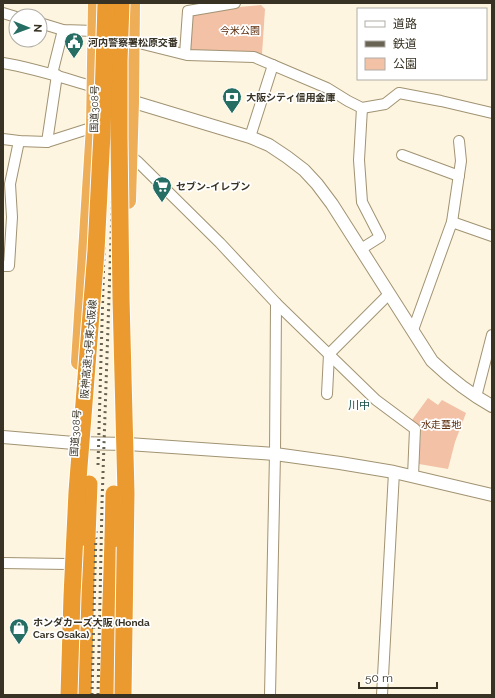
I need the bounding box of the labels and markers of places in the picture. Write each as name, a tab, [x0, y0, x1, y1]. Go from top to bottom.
public building icon: 河内警察署松原交番	[63, 31, 85, 59]
place label: 河内警察署松原交番	[88, 37, 178, 48]
bank icon: 大阪シティ信用金庫	[221, 86, 243, 114]
place label: 大阪シティ信用金庫	[246, 92, 335, 103]
supermarket icon: セブン-イレブン	[151, 175, 173, 203]
place label: セブン-イレブン	[176, 181, 250, 192]
shop icon: ホンダカーズ大阪 (Honda Cars Osaka)	[8, 617, 30, 645]
place label: ホンダカーズ大阪 (Honda Cars Osaka)	[33, 617, 150, 640]

